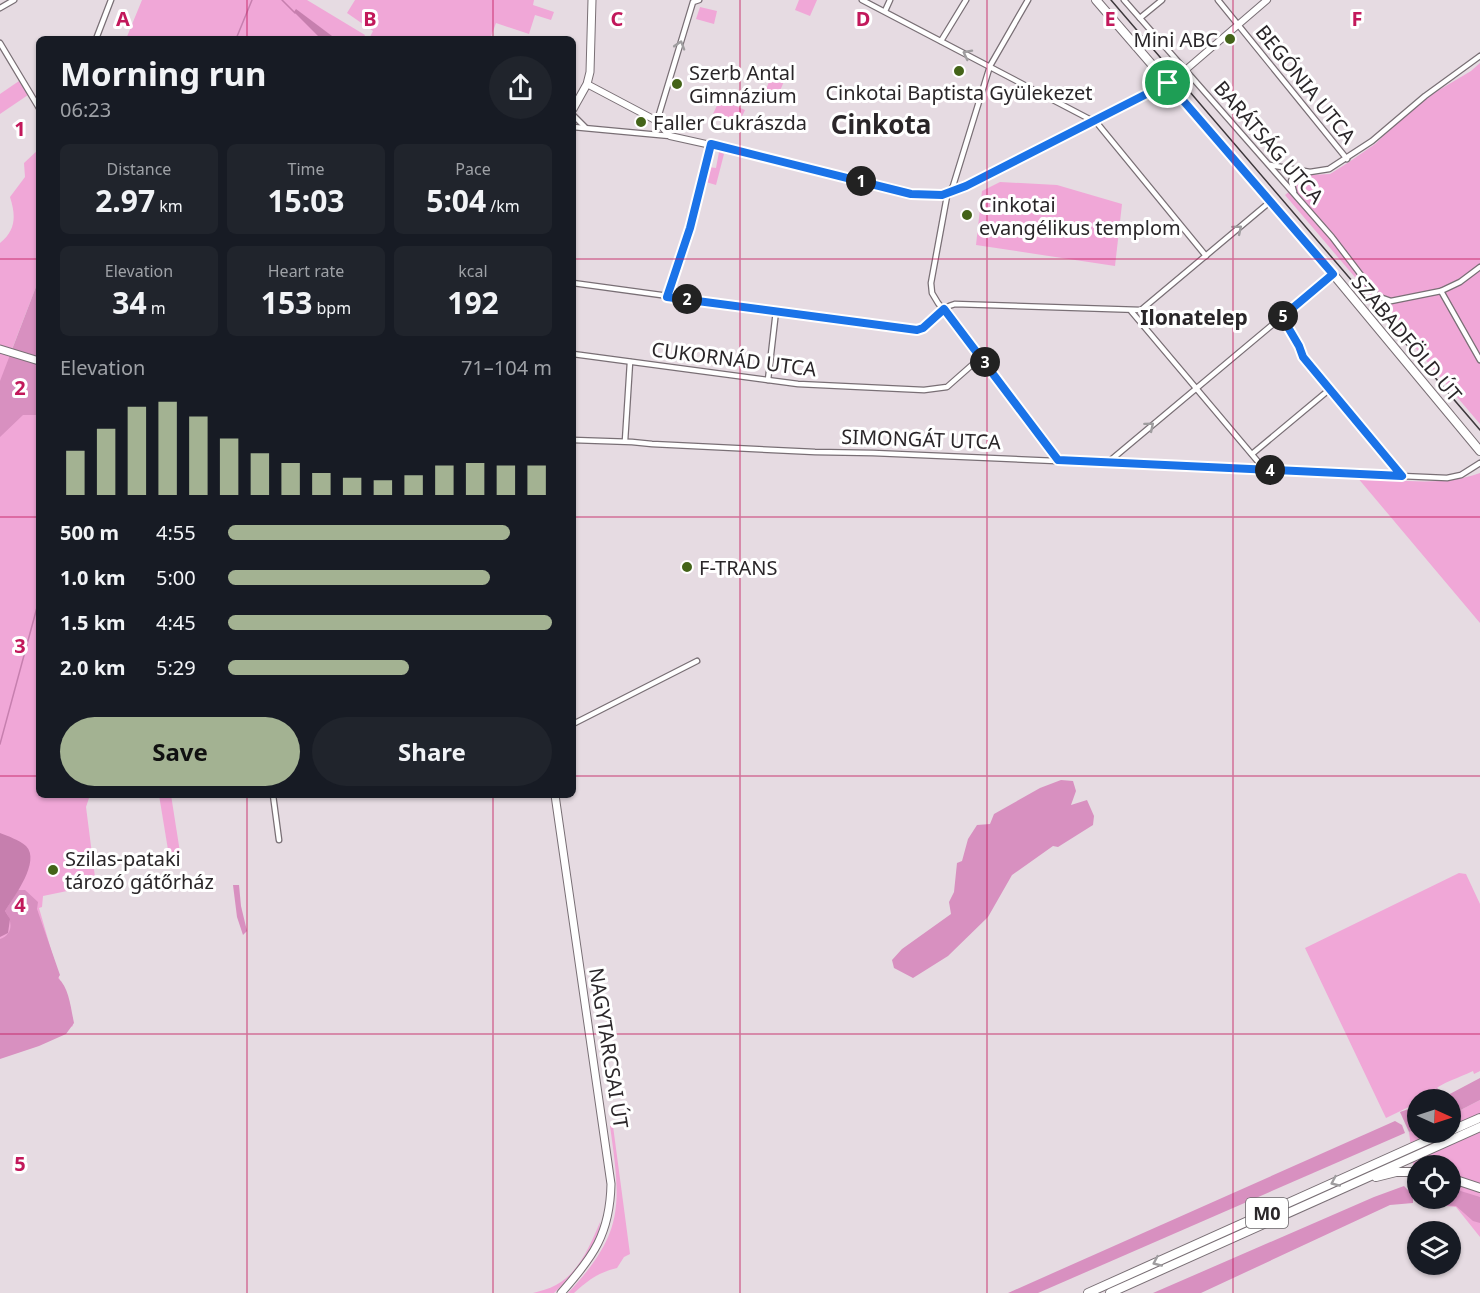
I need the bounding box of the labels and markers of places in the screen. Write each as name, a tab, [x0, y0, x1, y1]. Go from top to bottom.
place label: Mini ABC	[1134, 26, 1218, 53]
marker: Mini ABC	[1223, 32, 1237, 46]
pin	[1142, 57, 1193, 108]
place label: Szerb Antal Gimnázium	[689, 59, 797, 109]
marker: Cinkotai Baptista Gyülekezet	[952, 64, 966, 78]
marker: Szerb Antal Gimnázium	[670, 77, 684, 91]
place label: Cinkotai Baptista Gyülekezet	[825, 79, 1093, 106]
place label: Faller Cukrászda	[653, 109, 807, 136]
marker: Faller Cukrászda	[634, 115, 648, 129]
pin: 1	[846, 166, 876, 196]
place label: Cinkotai evangélikus templom	[979, 191, 1181, 241]
marker: Cinkotai evangélikus templom	[960, 208, 974, 222]
pin: 2	[672, 284, 702, 314]
pin: 5	[1268, 301, 1298, 331]
pin: 3	[970, 347, 1000, 377]
pin: 4	[1255, 455, 1285, 485]
place label: F-TRANS	[699, 554, 778, 581]
marker: F-TRANS	[680, 560, 694, 574]
place label: Szilas-pataki tározó gátőrház	[65, 845, 214, 895]
marker: Szilas-pataki tározó gátőrház	[46, 863, 60, 877]

